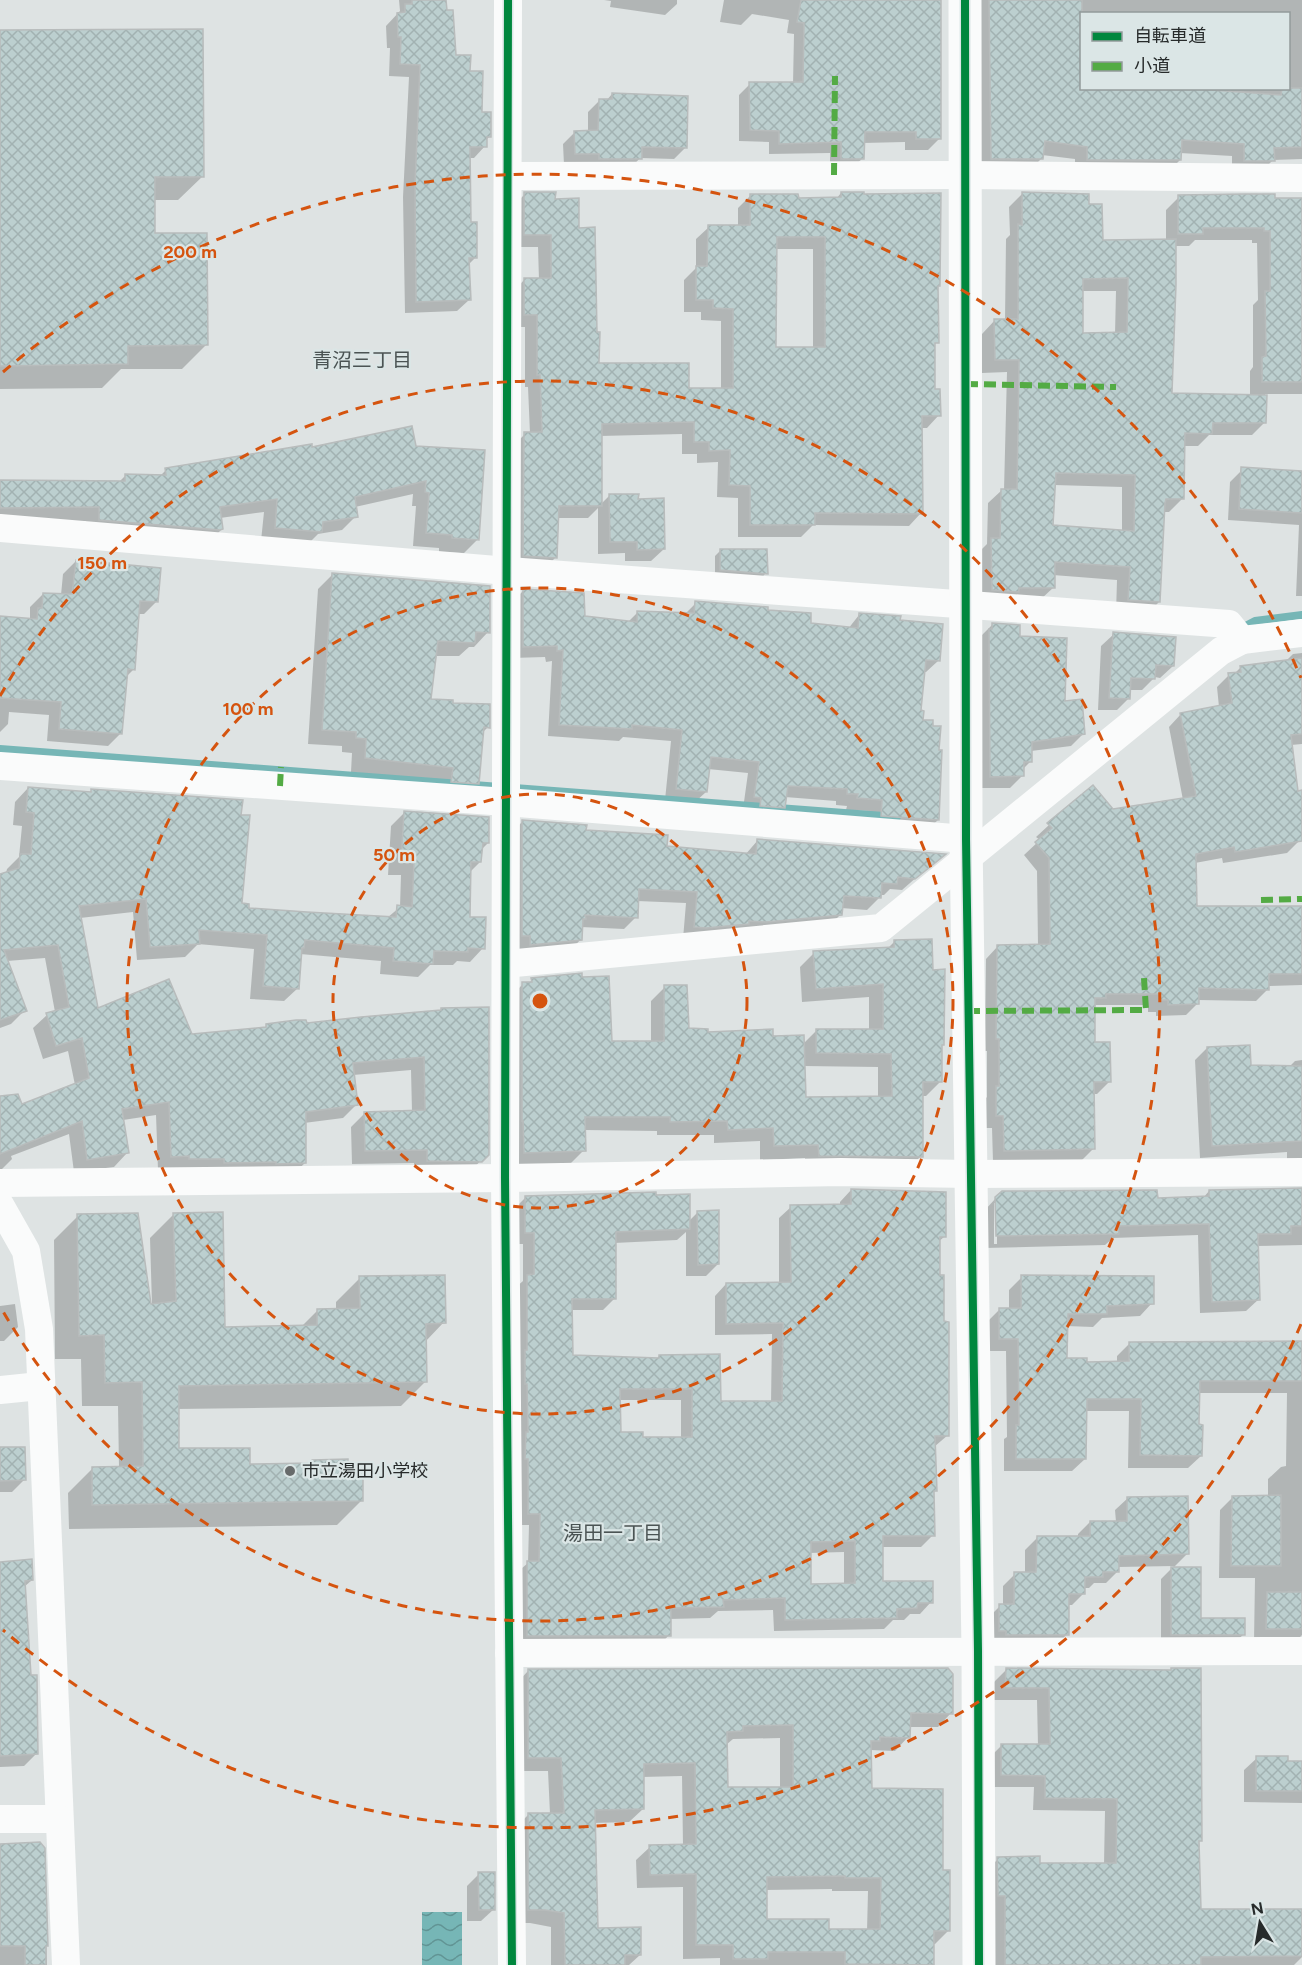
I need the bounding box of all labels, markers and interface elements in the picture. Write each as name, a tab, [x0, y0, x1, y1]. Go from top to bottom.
legend	[1080, 12, 1290, 90]
text: 自転車道	[1134, 25, 1206, 47]
text: 小道	[1134, 55, 1170, 77]
text: 200 m	[163, 241, 217, 263]
district label: 青沼三丁目	[312, 348, 412, 372]
text: 150 m	[77, 552, 127, 574]
text: 100 m	[223, 698, 273, 720]
text: 50 m	[373, 844, 415, 866]
centre of rings	[530, 991, 550, 1011]
place label: 市立湯田小学校	[302, 1460, 428, 1482]
marker: 市立湯田小学校	[283, 1464, 297, 1478]
district label: 湯田一丁目	[563, 1521, 663, 1545]
north arrow	[1230, 1893, 1290, 1953]
text: N	[1249, 1898, 1265, 1919]

